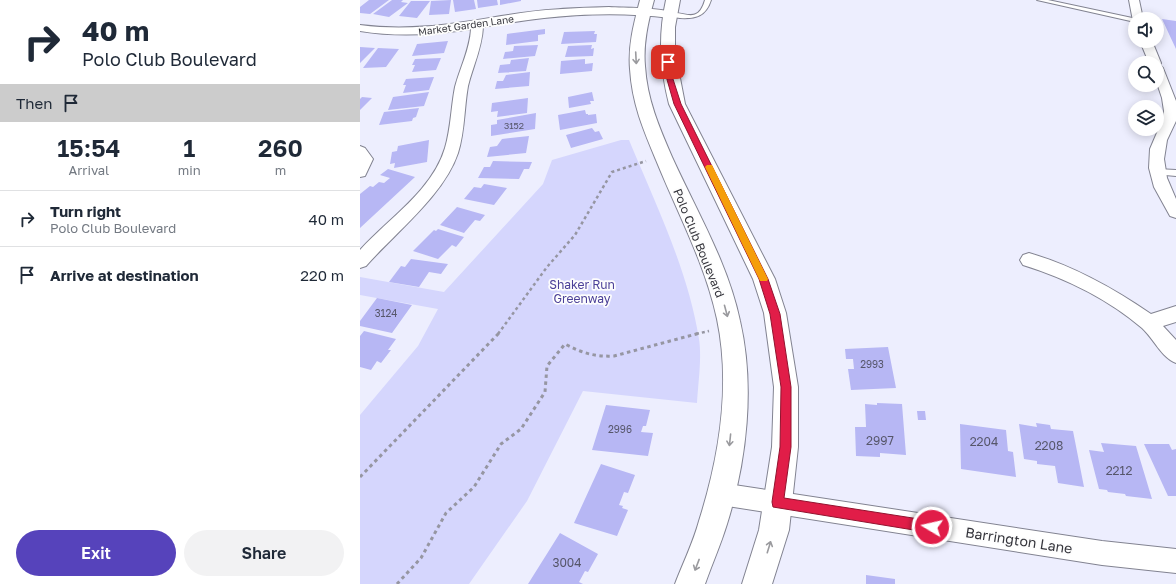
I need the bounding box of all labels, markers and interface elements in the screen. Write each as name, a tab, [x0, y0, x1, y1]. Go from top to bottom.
street label: Market Garden Lane	[417, 12, 515, 38]
map controls	[1128, 12, 1164, 136]
button: sound	[1128, 12, 1164, 48]
text: 40 m	[82, 14, 149, 47]
icon: right	[16, 16, 68, 68]
pin	[651, 45, 685, 79]
text: Polo Club Boulevard	[82, 48, 257, 70]
one-way arrow	[632, 51, 639, 64]
icon: arrive	[657, 51, 679, 73]
button: search	[1128, 56, 1164, 92]
icon: arrive	[60, 92, 82, 114]
text: Then	[16, 94, 52, 112]
button: layers	[1128, 100, 1164, 136]
house number: 3152	[504, 120, 524, 131]
text: 15:54	[57, 133, 121, 162]
text: 1	[183, 133, 195, 162]
text: 260	[258, 133, 303, 162]
text: Arrival	[69, 162, 109, 178]
text: min	[178, 162, 201, 178]
text: m	[275, 162, 286, 178]
street label: Polo Club Boulevard	[670, 186, 728, 300]
text: Turn right	[50, 202, 121, 220]
icon: right	[16, 208, 38, 230]
text: 40 m	[309, 210, 344, 228]
text: Polo Club Boulevard	[50, 220, 176, 236]
icon: arrive	[16, 264, 38, 286]
text: Arrive at destination	[50, 266, 199, 284]
text: 220 m	[300, 266, 344, 284]
park label: Shaker Run Greenway	[549, 277, 615, 306]
one-way arrow	[723, 304, 730, 317]
house number: 3124	[375, 307, 397, 319]
house number: 2993	[860, 358, 884, 370]
house number: 2996	[608, 423, 632, 435]
one-way arrow	[726, 433, 734, 446]
house number: 2997	[866, 433, 894, 448]
house number: 2204	[970, 434, 998, 449]
house number: 2208	[1035, 438, 1063, 453]
house number: 2212	[1106, 463, 1132, 478]
position arrow	[911, 506, 953, 548]
street label: Barrington Lane	[964, 523, 1074, 557]
button: Exit	[16, 530, 176, 576]
button: Share	[184, 530, 344, 576]
one-way arrow	[766, 540, 773, 553]
house number: 3004	[552, 555, 582, 570]
one-way arrow	[692, 559, 700, 571]

